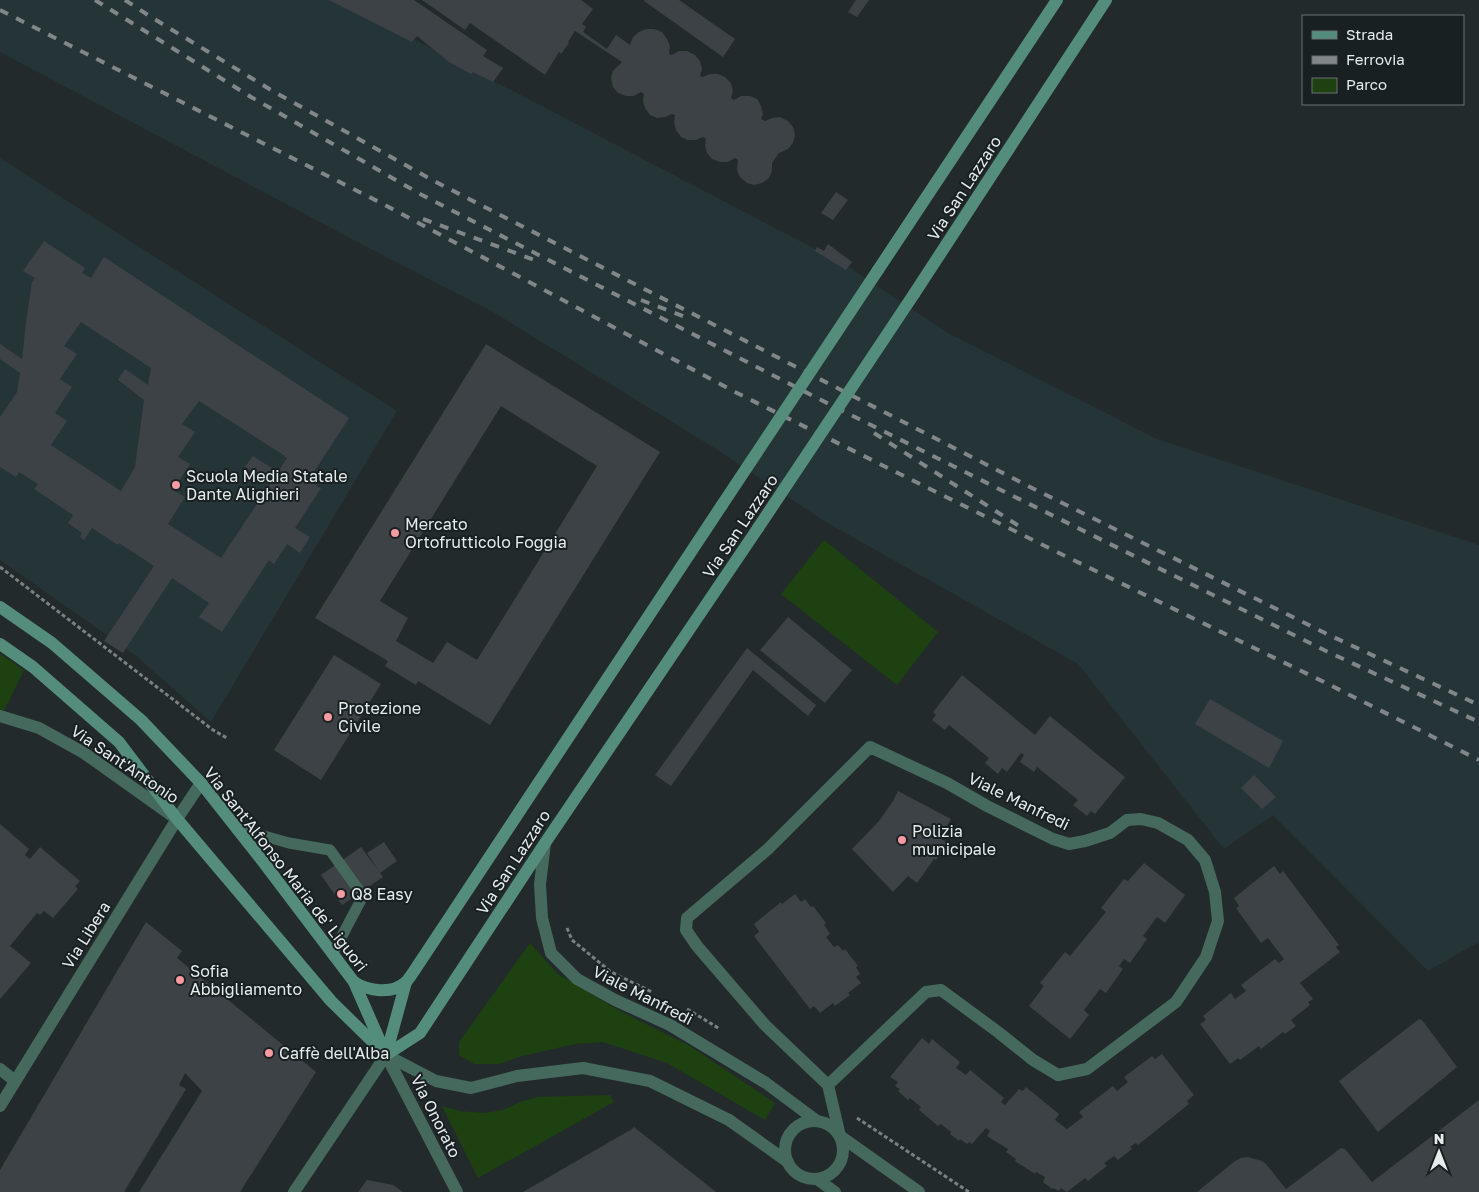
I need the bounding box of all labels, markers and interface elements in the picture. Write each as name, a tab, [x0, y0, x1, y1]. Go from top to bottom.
legend	[1302, 15, 1464, 105]
text: Strada	[1346, 25, 1393, 43]
text: Ferrovia	[1346, 50, 1405, 68]
text: Parco	[1346, 75, 1387, 93]
street label: Via San Lazzaro	[923, 132, 1005, 244]
place label: Scuola Media Statale Dante Alighieri	[186, 466, 348, 504]
street label: Via San Lazzaro	[698, 470, 782, 582]
marker: Scuola Media Statale Dante Alighieri	[170, 479, 182, 491]
place label: Mercato Ortofrutticolo Foggia	[405, 514, 567, 552]
marker: Mercato Ortofrutticolo Foggia	[389, 527, 401, 539]
place label: Protezione Civile	[338, 698, 421, 736]
marker: Protezione Civile	[322, 711, 334, 723]
street label: Via Sant'Antonio	[67, 720, 183, 808]
street label: Via Sant'Alfonso Maria de' Liguori	[200, 763, 372, 975]
street label: Viale Manfredi	[965, 768, 1073, 834]
street label: Via San Lazzaro	[472, 806, 554, 918]
place label: Polizia municipale	[912, 821, 996, 859]
marker: Polizia municipale	[896, 834, 908, 846]
place label: Q8 Easy	[351, 884, 413, 904]
marker: Q8 Easy	[335, 888, 347, 900]
street label: Via Libera	[57, 898, 115, 972]
place label: Sofia Abbigliamento	[190, 961, 302, 999]
street label: Viale Manfredi	[589, 961, 697, 1029]
marker: Sofia Abbigliamento	[174, 974, 186, 986]
place label: Caffè dell'Alba	[279, 1043, 389, 1063]
marker: Caffè dell'Alba	[263, 1047, 275, 1059]
street label: Via Onorato	[407, 1071, 465, 1161]
north arrow	[1414, 1127, 1464, 1177]
text: N	[1434, 1130, 1444, 1147]

